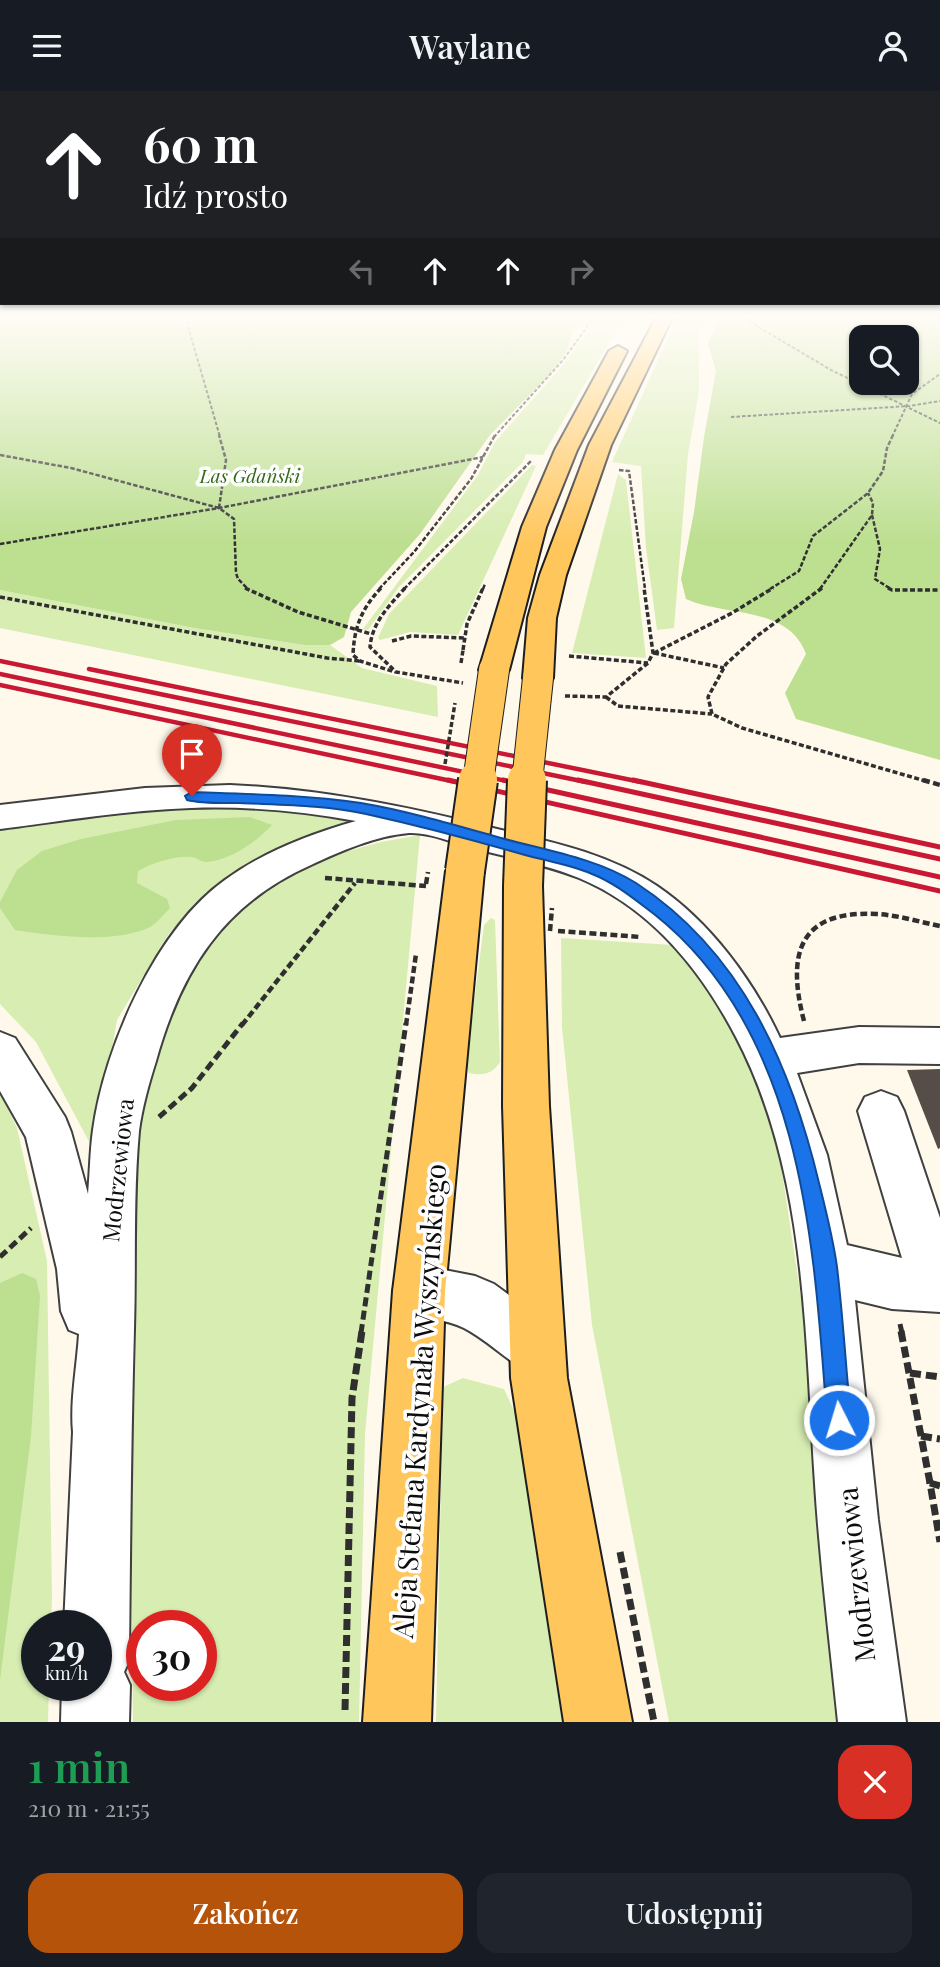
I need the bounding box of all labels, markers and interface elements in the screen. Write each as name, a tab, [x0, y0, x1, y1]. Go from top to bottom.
text: Waylane	[409, 24, 531, 67]
icon: menu	[28, 27, 66, 65]
icon: person	[874, 27, 912, 65]
text: 60 m	[143, 110, 258, 175]
icon: ahead	[28, 119, 119, 210]
text: Idź prosto	[143, 173, 288, 216]
icon: left	[343, 252, 381, 290]
icon: ahead	[416, 252, 454, 290]
icon: ahead	[489, 252, 527, 290]
icon: right	[562, 252, 600, 290]
map controls	[849, 325, 919, 395]
button: search	[849, 325, 919, 395]
park label: Las Gdański	[199, 462, 302, 488]
pin	[162, 724, 222, 796]
icon: arrive	[173, 735, 211, 773]
street label: Modrzewiowa	[94, 1096, 140, 1243]
street label: Aleja Stefana Kardynała Wyszyńskiego	[383, 1162, 453, 1641]
position arrow	[802, 1383, 876, 1457]
street label: Modrzewiowa	[827, 1486, 883, 1664]
speed limit sign: 30	[126, 1610, 217, 1701]
text: 29	[48, 1623, 85, 1670]
text: km/h	[45, 1661, 88, 1685]
text: 1 min	[28, 1738, 130, 1794]
button: close	[838, 1745, 912, 1819]
text: 210 m · 21:55	[28, 1792, 150, 1823]
button: Zakończ	[28, 1873, 463, 1953]
button: Udostępnij	[477, 1873, 912, 1953]

